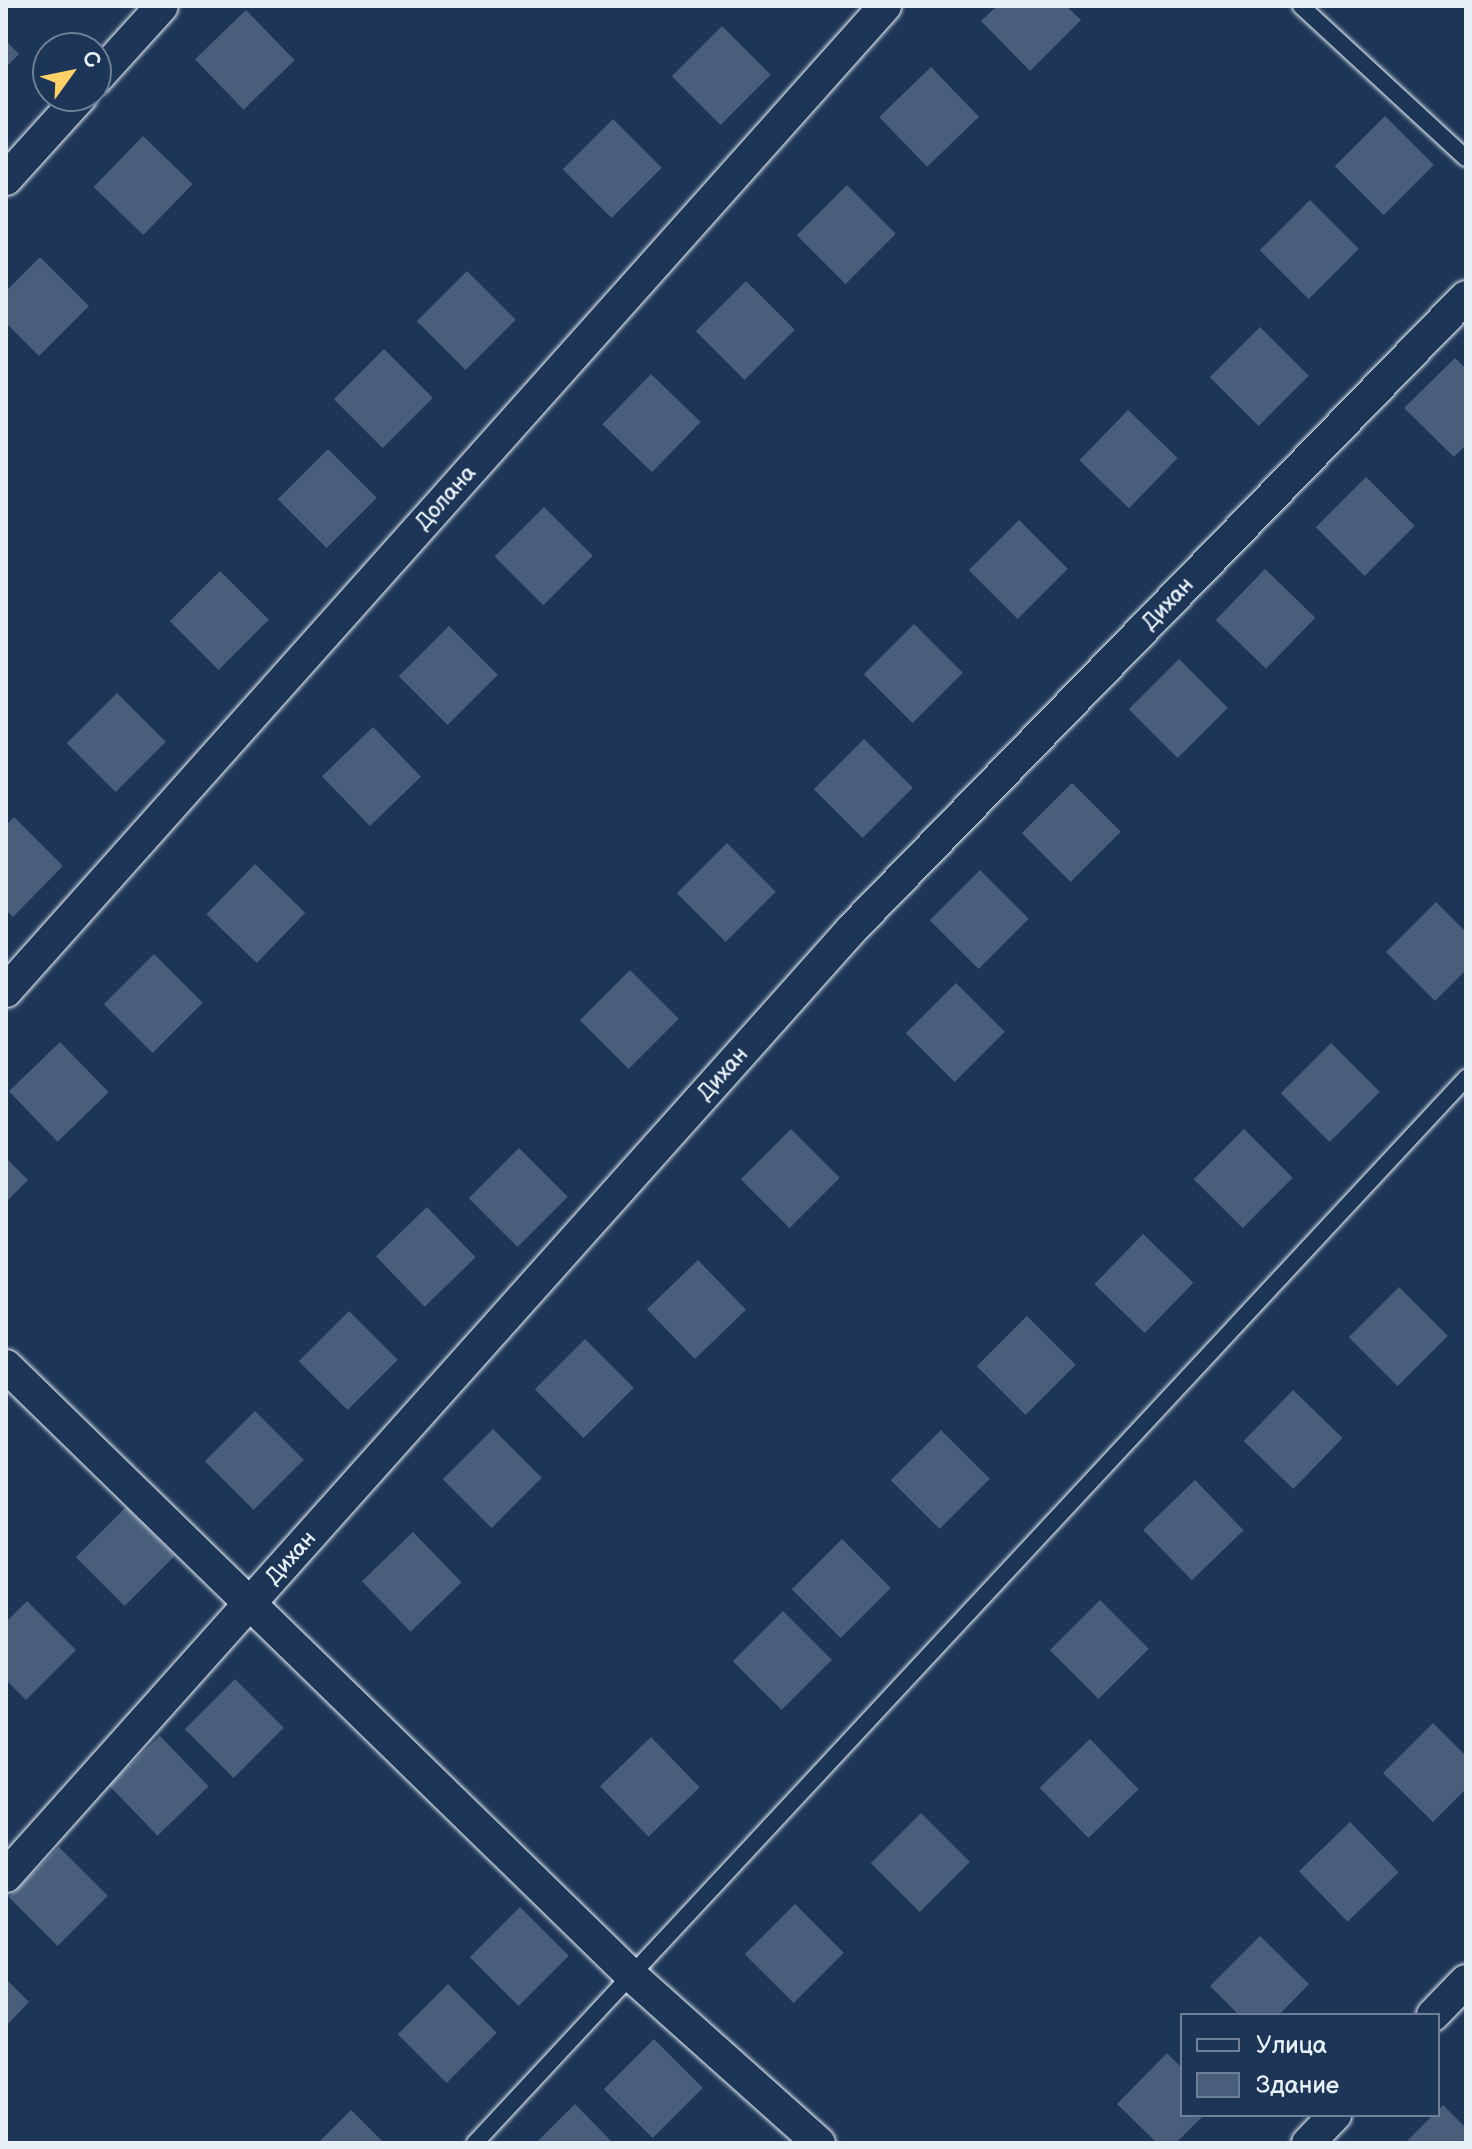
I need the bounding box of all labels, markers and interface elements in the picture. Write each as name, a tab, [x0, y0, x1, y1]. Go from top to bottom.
north arrow	[32, 32, 112, 112]
text: С	[75, 46, 106, 74]
street label: Долана	[410, 460, 482, 536]
street label: Дихан	[1137, 572, 1199, 636]
street label: Дихан	[692, 1042, 754, 1106]
street label: Дихан	[260, 1526, 322, 1590]
legend	[1180, 2013, 1440, 2117]
text: Улица	[1256, 2031, 1327, 2060]
text: Здание	[1256, 2071, 1339, 2100]

